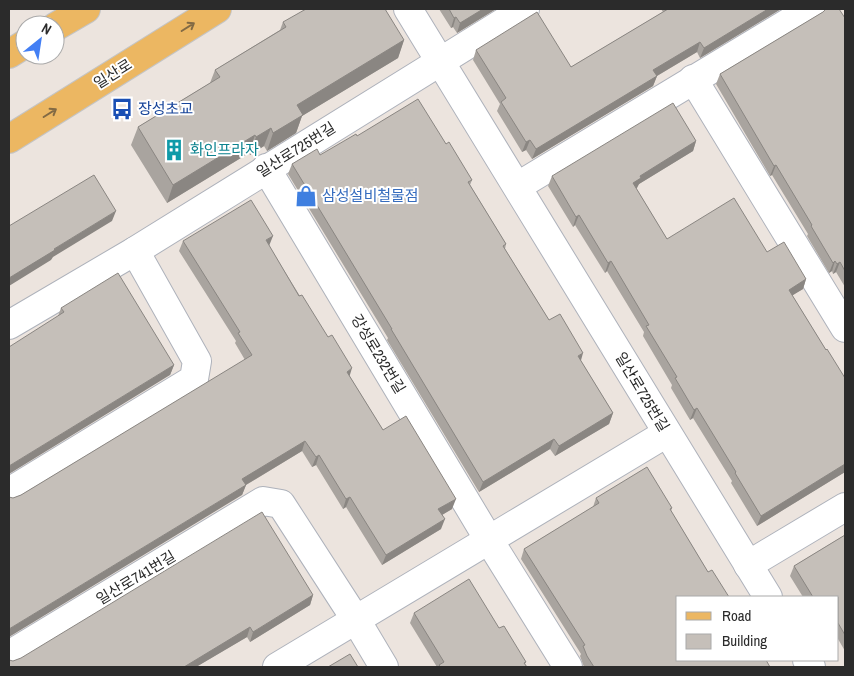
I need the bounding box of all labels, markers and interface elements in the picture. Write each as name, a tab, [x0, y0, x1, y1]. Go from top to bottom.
north arrow	[15, 15, 65, 65]
text: N	[38, 19, 55, 39]
one-way arrow	[180, 22, 194, 32]
street label: 일산로	[90, 54, 136, 93]
bus stop icon: 장성초교	[109, 96, 135, 122]
place label: 장성초교	[138, 98, 193, 119]
one-way arrow	[43, 108, 57, 119]
street label: 일산로725번길	[252, 117, 339, 182]
building icon: 화인프라자	[161, 137, 187, 163]
place label: 화인프라자	[190, 139, 259, 160]
shop icon: 삼성설비철물점	[293, 183, 319, 209]
place label: 삼성설비철물점	[322, 185, 419, 206]
street label: 강성로232번길	[346, 310, 410, 398]
street label: 일산로725번길	[610, 348, 674, 436]
street label: 일산로741번길	[92, 546, 180, 610]
legend	[676, 596, 839, 661]
text: Road	[722, 605, 751, 626]
text: Building	[722, 630, 767, 651]

